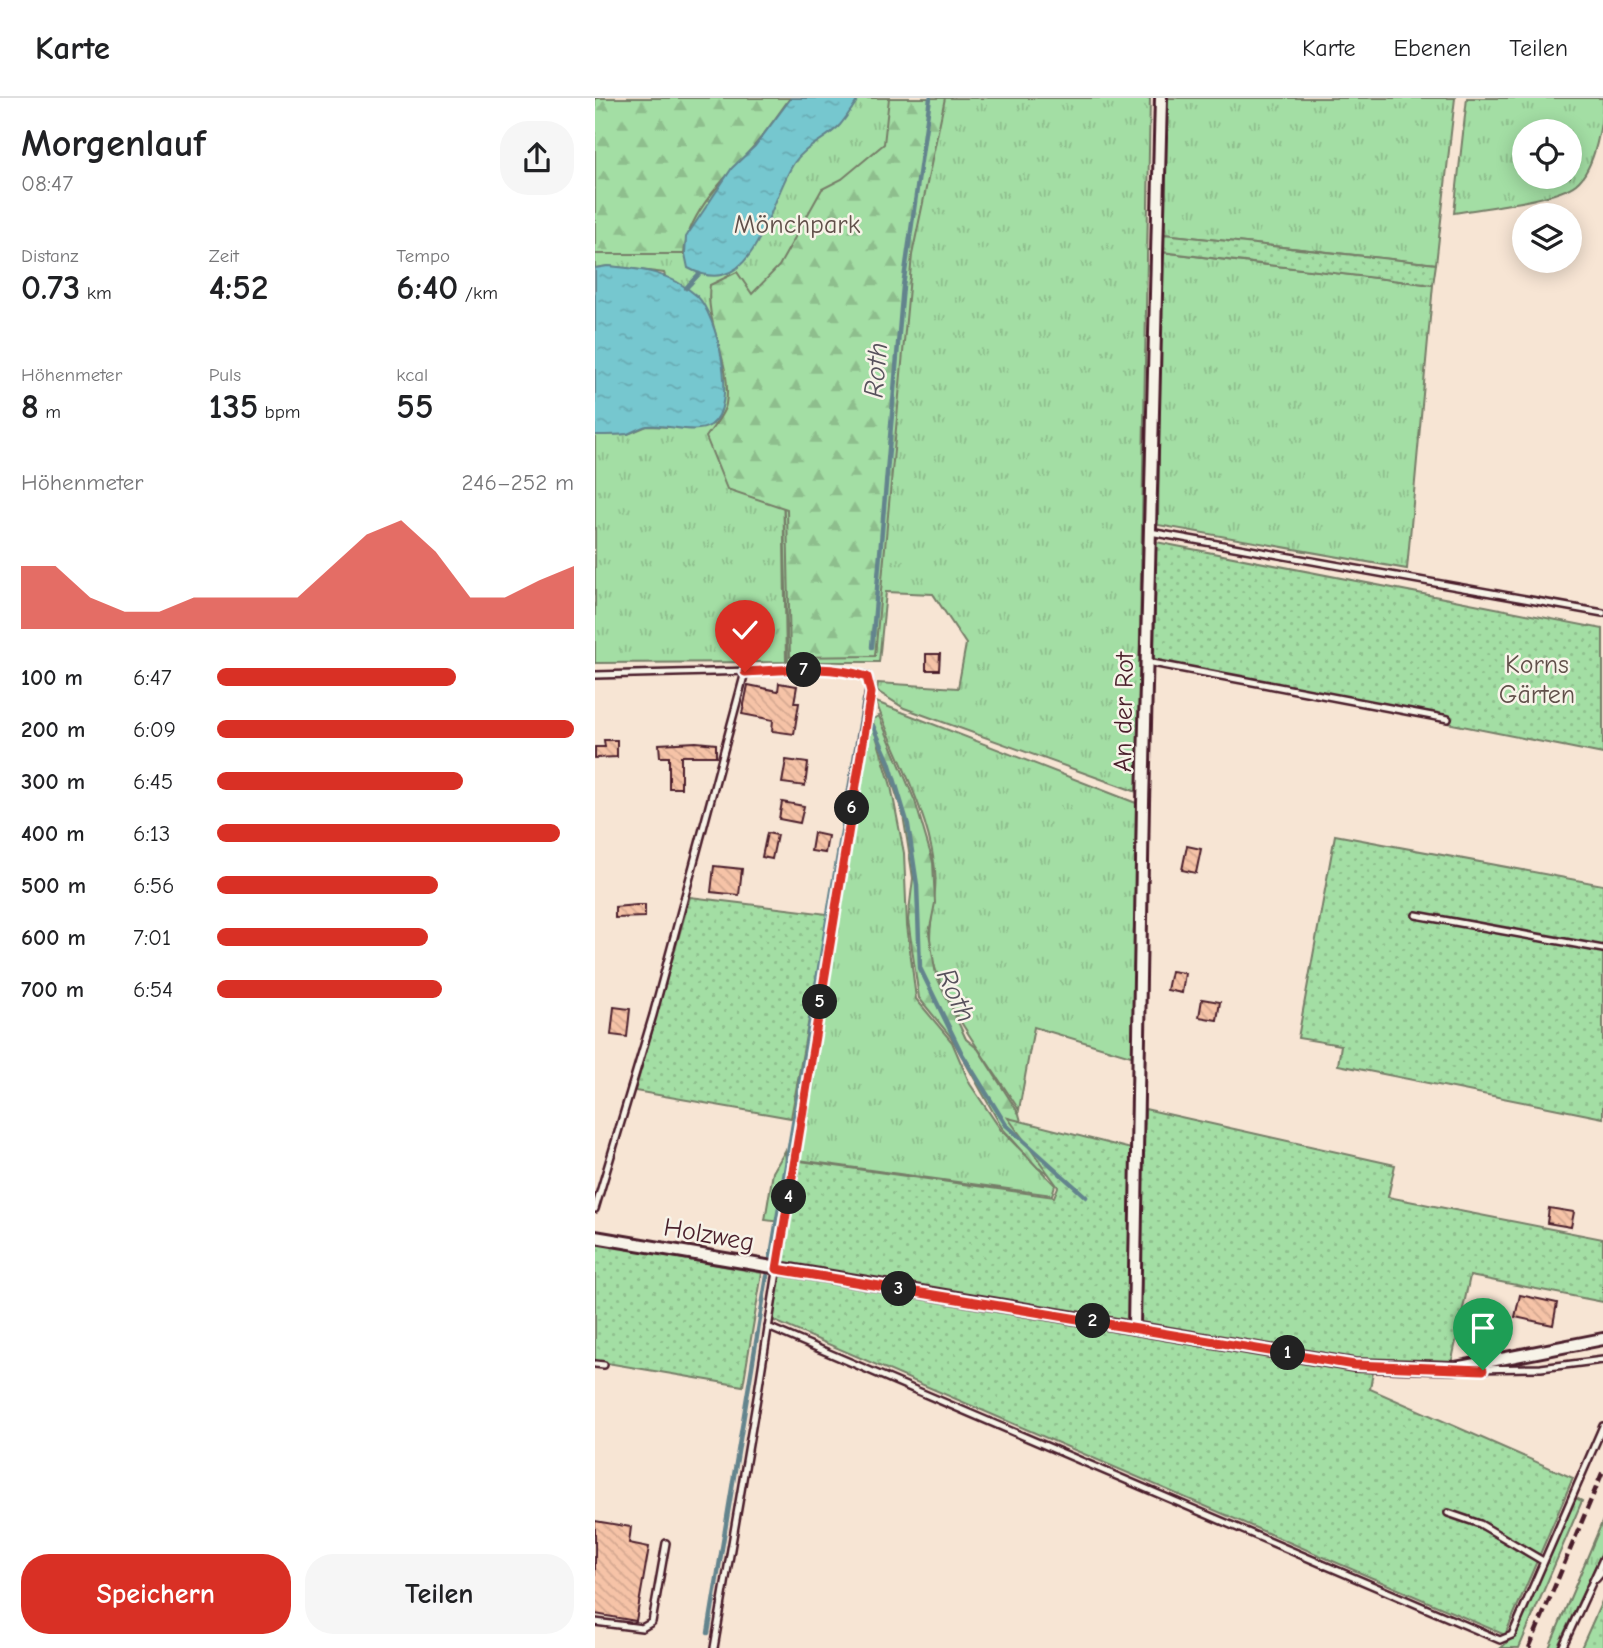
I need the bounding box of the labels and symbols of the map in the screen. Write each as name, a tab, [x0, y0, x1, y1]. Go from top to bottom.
park label: Mönchpark	[734, 210, 861, 240]
water label: Roth	[858, 341, 894, 399]
pin	[715, 600, 775, 672]
street label: An der Rot	[1108, 650, 1140, 772]
park label: Korns Gärten	[1499, 650, 1575, 710]
pin: 7	[787, 652, 822, 688]
pin: 6	[835, 790, 869, 826]
water label: Roth	[930, 964, 982, 1027]
pin: 5	[803, 984, 838, 1020]
pin: 4	[771, 1180, 807, 1214]
street label: Holzweg	[661, 1212, 756, 1258]
pin: 3	[881, 1272, 917, 1306]
pin	[1453, 1298, 1513, 1370]
pin: 2	[1075, 1304, 1111, 1338]
pin: 1	[1271, 1336, 1305, 1370]

